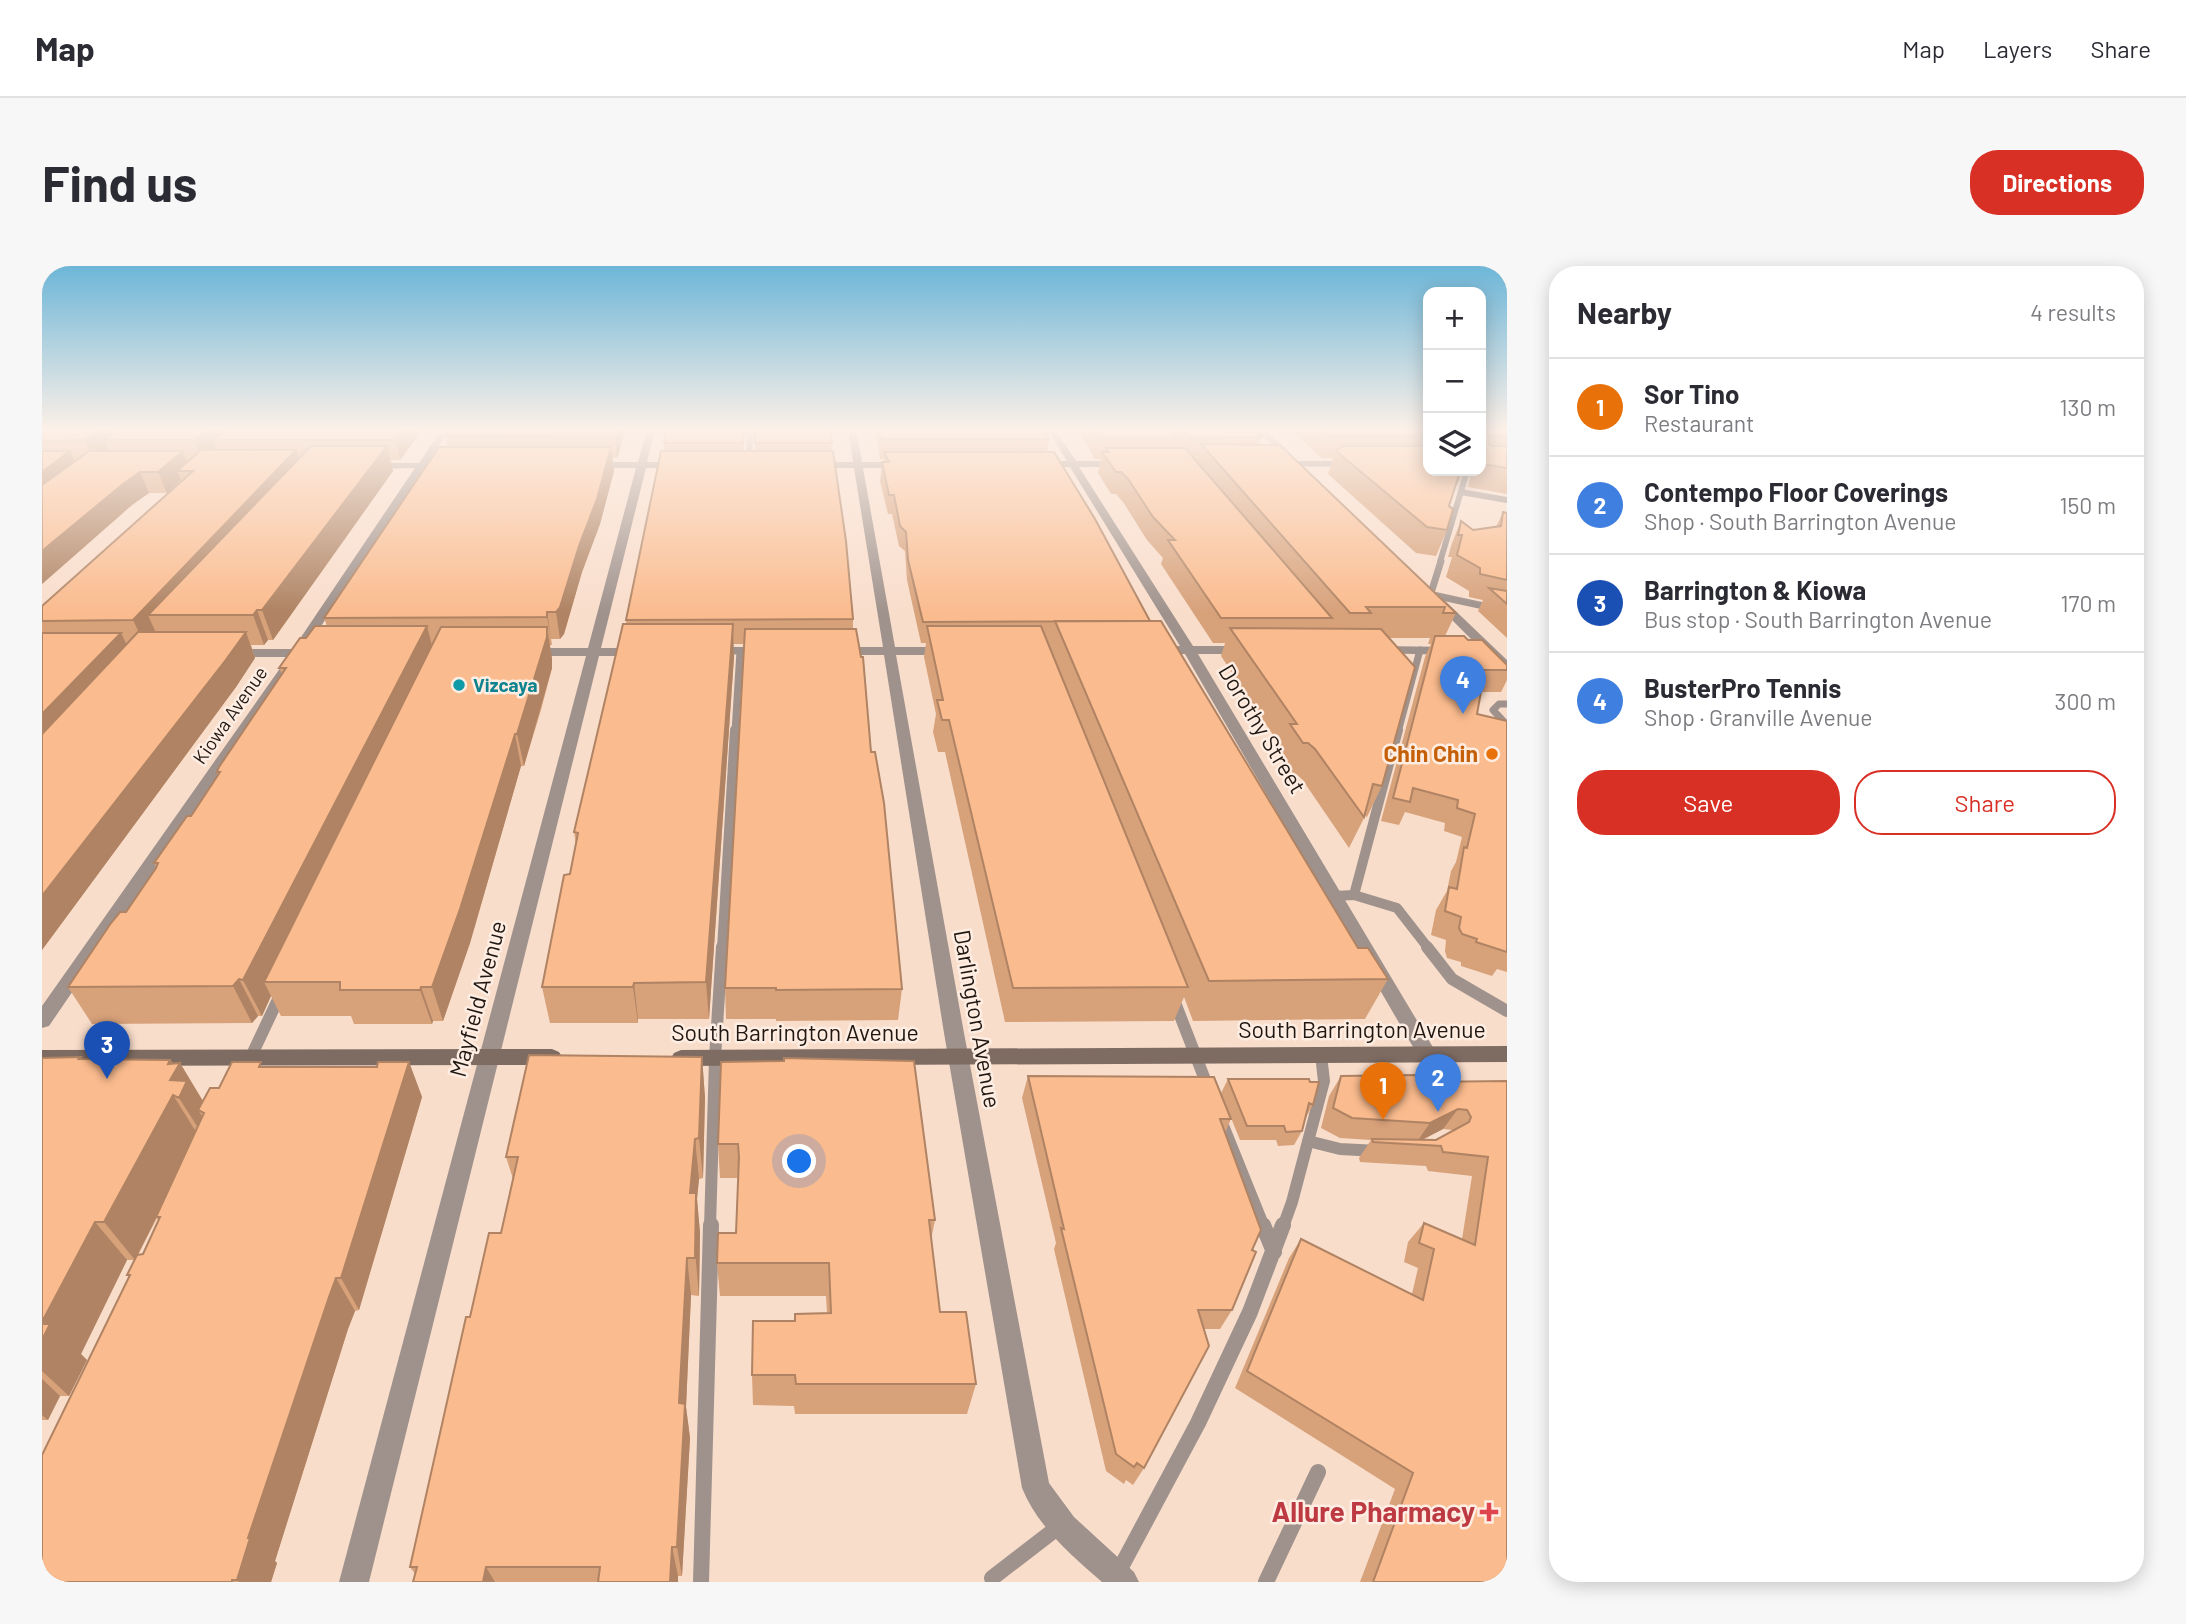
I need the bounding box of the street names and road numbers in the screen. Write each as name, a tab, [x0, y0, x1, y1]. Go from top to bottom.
street label: Dorothy Street	[1213, 659, 1312, 798]
street label: Kiowa Avenue	[188, 662, 272, 768]
street label: Mayfield Avenue	[443, 918, 511, 1080]
street label: Darlington Avenue	[949, 927, 1007, 1110]
street label: South Barrington Avenue	[1238, 1015, 1486, 1043]
street label: South Barrington Avenue	[671, 1018, 919, 1046]

